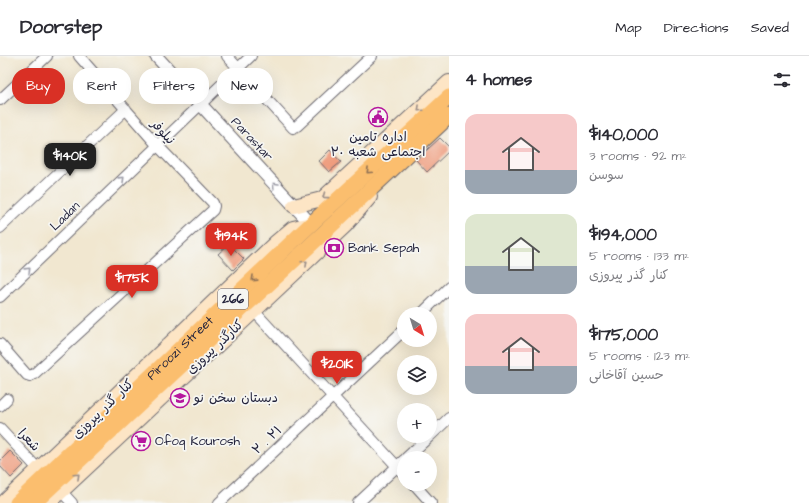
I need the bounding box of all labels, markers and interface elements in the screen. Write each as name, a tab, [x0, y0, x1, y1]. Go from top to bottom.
text: Doorstep	[20, 14, 102, 41]
text: Map	[615, 18, 642, 38]
text: Directions	[664, 18, 729, 38]
text: Saved	[751, 18, 789, 38]
chip: Buy	[12, 68, 65, 104]
chip: Rent	[73, 68, 131, 104]
chip: Filters	[139, 68, 209, 104]
chip: New	[217, 68, 273, 104]
text: 4 homes	[465, 68, 532, 92]
icon: filters	[771, 69, 793, 91]
one-way arrow	[418, 104, 425, 111]
public building icon: اداره تامین اجتماعی شعبه ۲۰	[367, 106, 389, 128]
street label: Parastar	[227, 113, 277, 165]
street label: نیلوفر	[146, 115, 179, 149]
text: $140,000	[589, 123, 658, 147]
place label: اداره تامین اجتماعی شعبه ۲۰	[331, 128, 425, 161]
icon: home	[497, 130, 545, 178]
pin: $140K	[42, 143, 98, 177]
text: $140K	[53, 147, 87, 165]
text: 3 rooms · 92 m²	[589, 147, 687, 165]
one-way arrow	[366, 166, 374, 173]
text: سوسن	[589, 166, 624, 184]
one-way arrow	[117, 177, 125, 184]
one-way arrow	[272, 182, 280, 190]
one-way arrow	[322, 191, 329, 198]
street label: Ladan	[46, 197, 84, 235]
pin: $194K	[203, 223, 259, 257]
text: $194,000	[589, 223, 657, 247]
text: $194K	[214, 227, 248, 245]
icon: home	[497, 230, 545, 278]
bank icon: Bank Sepah	[323, 237, 345, 259]
place label: Bank Sepah	[348, 239, 420, 257]
text: 5 rooms · 133 m²	[589, 247, 689, 265]
one-way arrow	[300, 260, 308, 268]
pin: $175K	[104, 265, 160, 299]
text: کنار گذر پیروزی	[589, 266, 668, 284]
one-way arrow	[23, 267, 31, 274]
text: $175K	[115, 269, 149, 287]
one-way arrow	[251, 274, 259, 282]
road number: 266	[218, 289, 248, 309]
north arrow	[397, 307, 437, 347]
map controls	[397, 307, 437, 491]
street label: Piroozi Street	[143, 312, 218, 384]
street label: کنارگذر پیروزی	[182, 315, 248, 378]
text: $175,000	[589, 323, 658, 347]
icon: home	[497, 330, 545, 378]
text: 5 rooms · 123 m²	[589, 347, 690, 365]
pin: $201K	[309, 351, 365, 385]
text: $201K	[321, 355, 353, 373]
button: layers	[397, 355, 437, 395]
text: حسین آقاخانی	[589, 366, 664, 384]
street label: کنار گذر پیروزی	[68, 375, 138, 443]
school or university icon: دبستان سخن نو	[169, 387, 191, 409]
place label: دبستان سخن نو	[193, 389, 278, 407]
button: +	[397, 403, 437, 443]
street label: ۲ . ۲۱	[248, 422, 286, 458]
street label: شعرا	[14, 425, 44, 455]
supermarket icon: Ofoq Kourosh	[130, 430, 152, 452]
place label: Ofoq Kourosh	[155, 432, 240, 450]
button: −	[397, 451, 437, 491]
one-way arrow	[72, 473, 80, 481]

